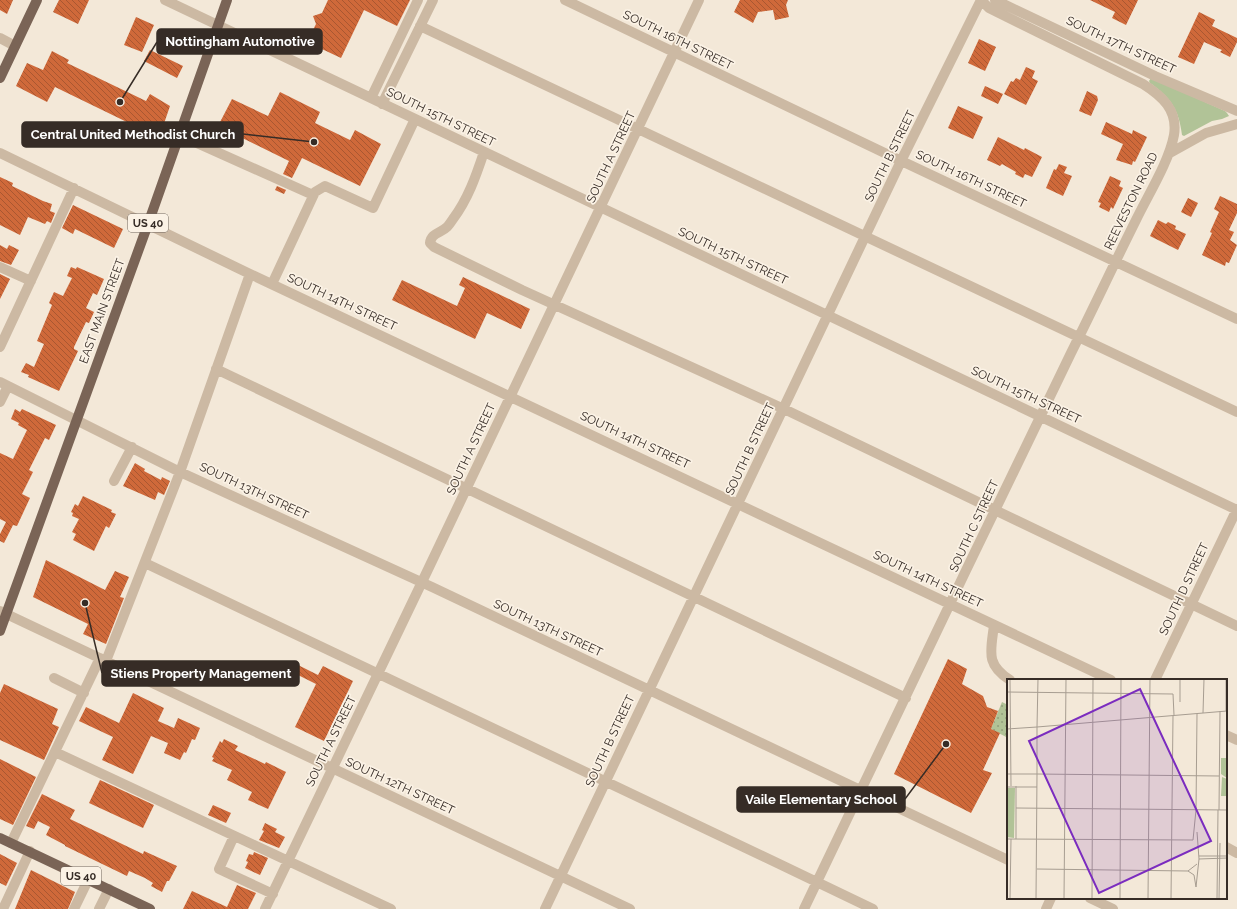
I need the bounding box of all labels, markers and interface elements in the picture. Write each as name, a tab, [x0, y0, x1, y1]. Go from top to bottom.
street label: SOUTH 16TH STREET	[621, 7, 736, 73]
street label: SOUTH 17TH STREET	[1064, 13, 1179, 77]
callout: Nottingham Automotive	[157, 29, 322, 54]
text: Nottingham Automotive	[165, 34, 315, 49]
street label: SOUTH 15TH STREET	[384, 85, 498, 150]
street label: SOUTH B STREET	[862, 107, 919, 204]
street label: SOUTH A STREET	[584, 108, 639, 205]
callout: Central United Methodist Church	[22, 122, 243, 147]
text: Central United Methodist Church	[31, 127, 235, 142]
street label: SOUTH 16TH STREET	[913, 147, 1029, 211]
street label: REEVESTON ROAD	[1101, 150, 1161, 252]
road number: US 40	[128, 214, 168, 232]
street label: SOUTH 15TH STREET	[676, 224, 791, 288]
street label: EAST MAIN STREET	[76, 256, 128, 365]
street label: SOUTH 14TH STREET	[285, 270, 400, 334]
street label: SOUTH 15TH STREET	[969, 363, 1084, 427]
street label: SOUTH A STREET	[444, 400, 499, 497]
street label: SOUTH B STREET	[723, 400, 778, 497]
street label: SOUTH 14TH STREET	[578, 408, 693, 472]
street label: SOUTH 13TH STREET	[197, 460, 311, 523]
street label: SOUTH C STREET	[946, 477, 1002, 574]
street label: SOUTH D STREET	[1156, 540, 1212, 638]
street label: SOUTH 14TH STREET	[871, 547, 986, 611]
street label: SOUTH 13TH STREET	[491, 597, 605, 660]
callout: Stiens Property Management	[102, 661, 299, 686]
text: Stiens Property Management	[111, 666, 291, 681]
inset map	[1007, 679, 1227, 899]
street label: SOUTH B STREET	[583, 692, 638, 789]
street label: SOUTH A STREET	[303, 693, 359, 789]
street label: SOUTH 12TH STREET	[343, 755, 457, 818]
callout: Vaile Elementary School	[737, 787, 905, 812]
text: Vaile Elementary School	[745, 792, 898, 807]
road number: US 40	[61, 867, 101, 885]

